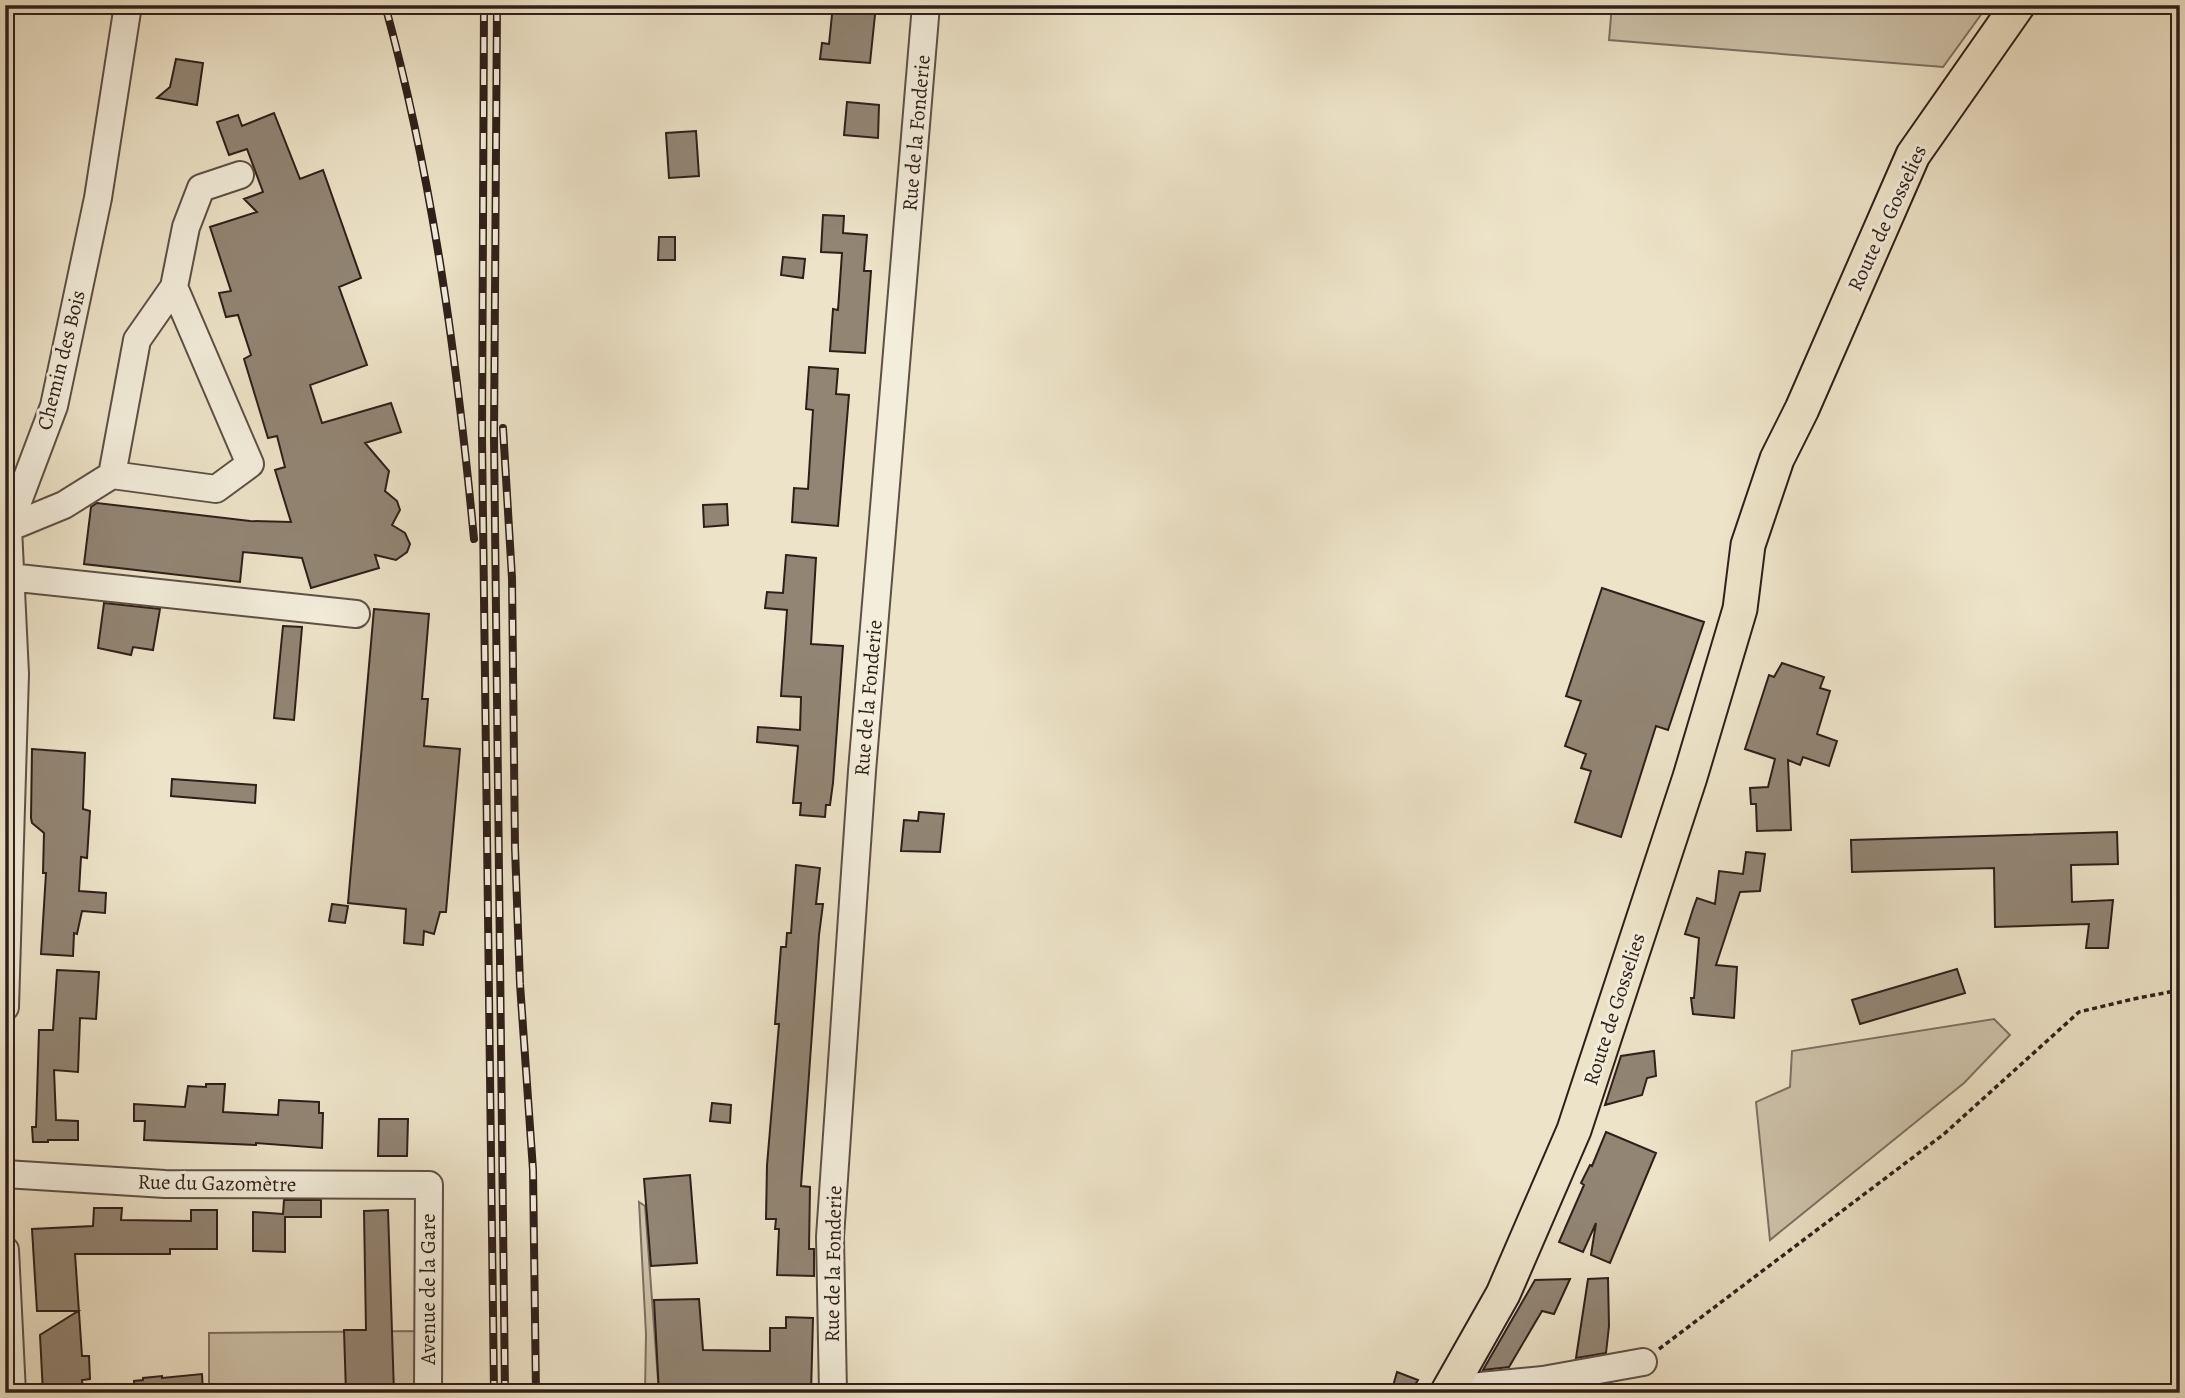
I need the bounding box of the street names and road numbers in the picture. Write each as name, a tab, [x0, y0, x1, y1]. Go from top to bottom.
street label: Rue de la Fonderie	[895, 54, 937, 212]
street label: Route de Gosselies	[1841, 140, 1933, 296]
street label: Chemin des Bois	[30, 287, 92, 433]
street label: Rue de la Fonderie	[847, 619, 889, 777]
street label: Route de Gosselies	[1576, 929, 1652, 1089]
street label: Rue du Gazomètre	[137, 1168, 297, 1198]
street label: Rue de la Fonderie	[818, 1185, 848, 1343]
street label: Avenue de la Gare	[414, 1213, 442, 1366]

